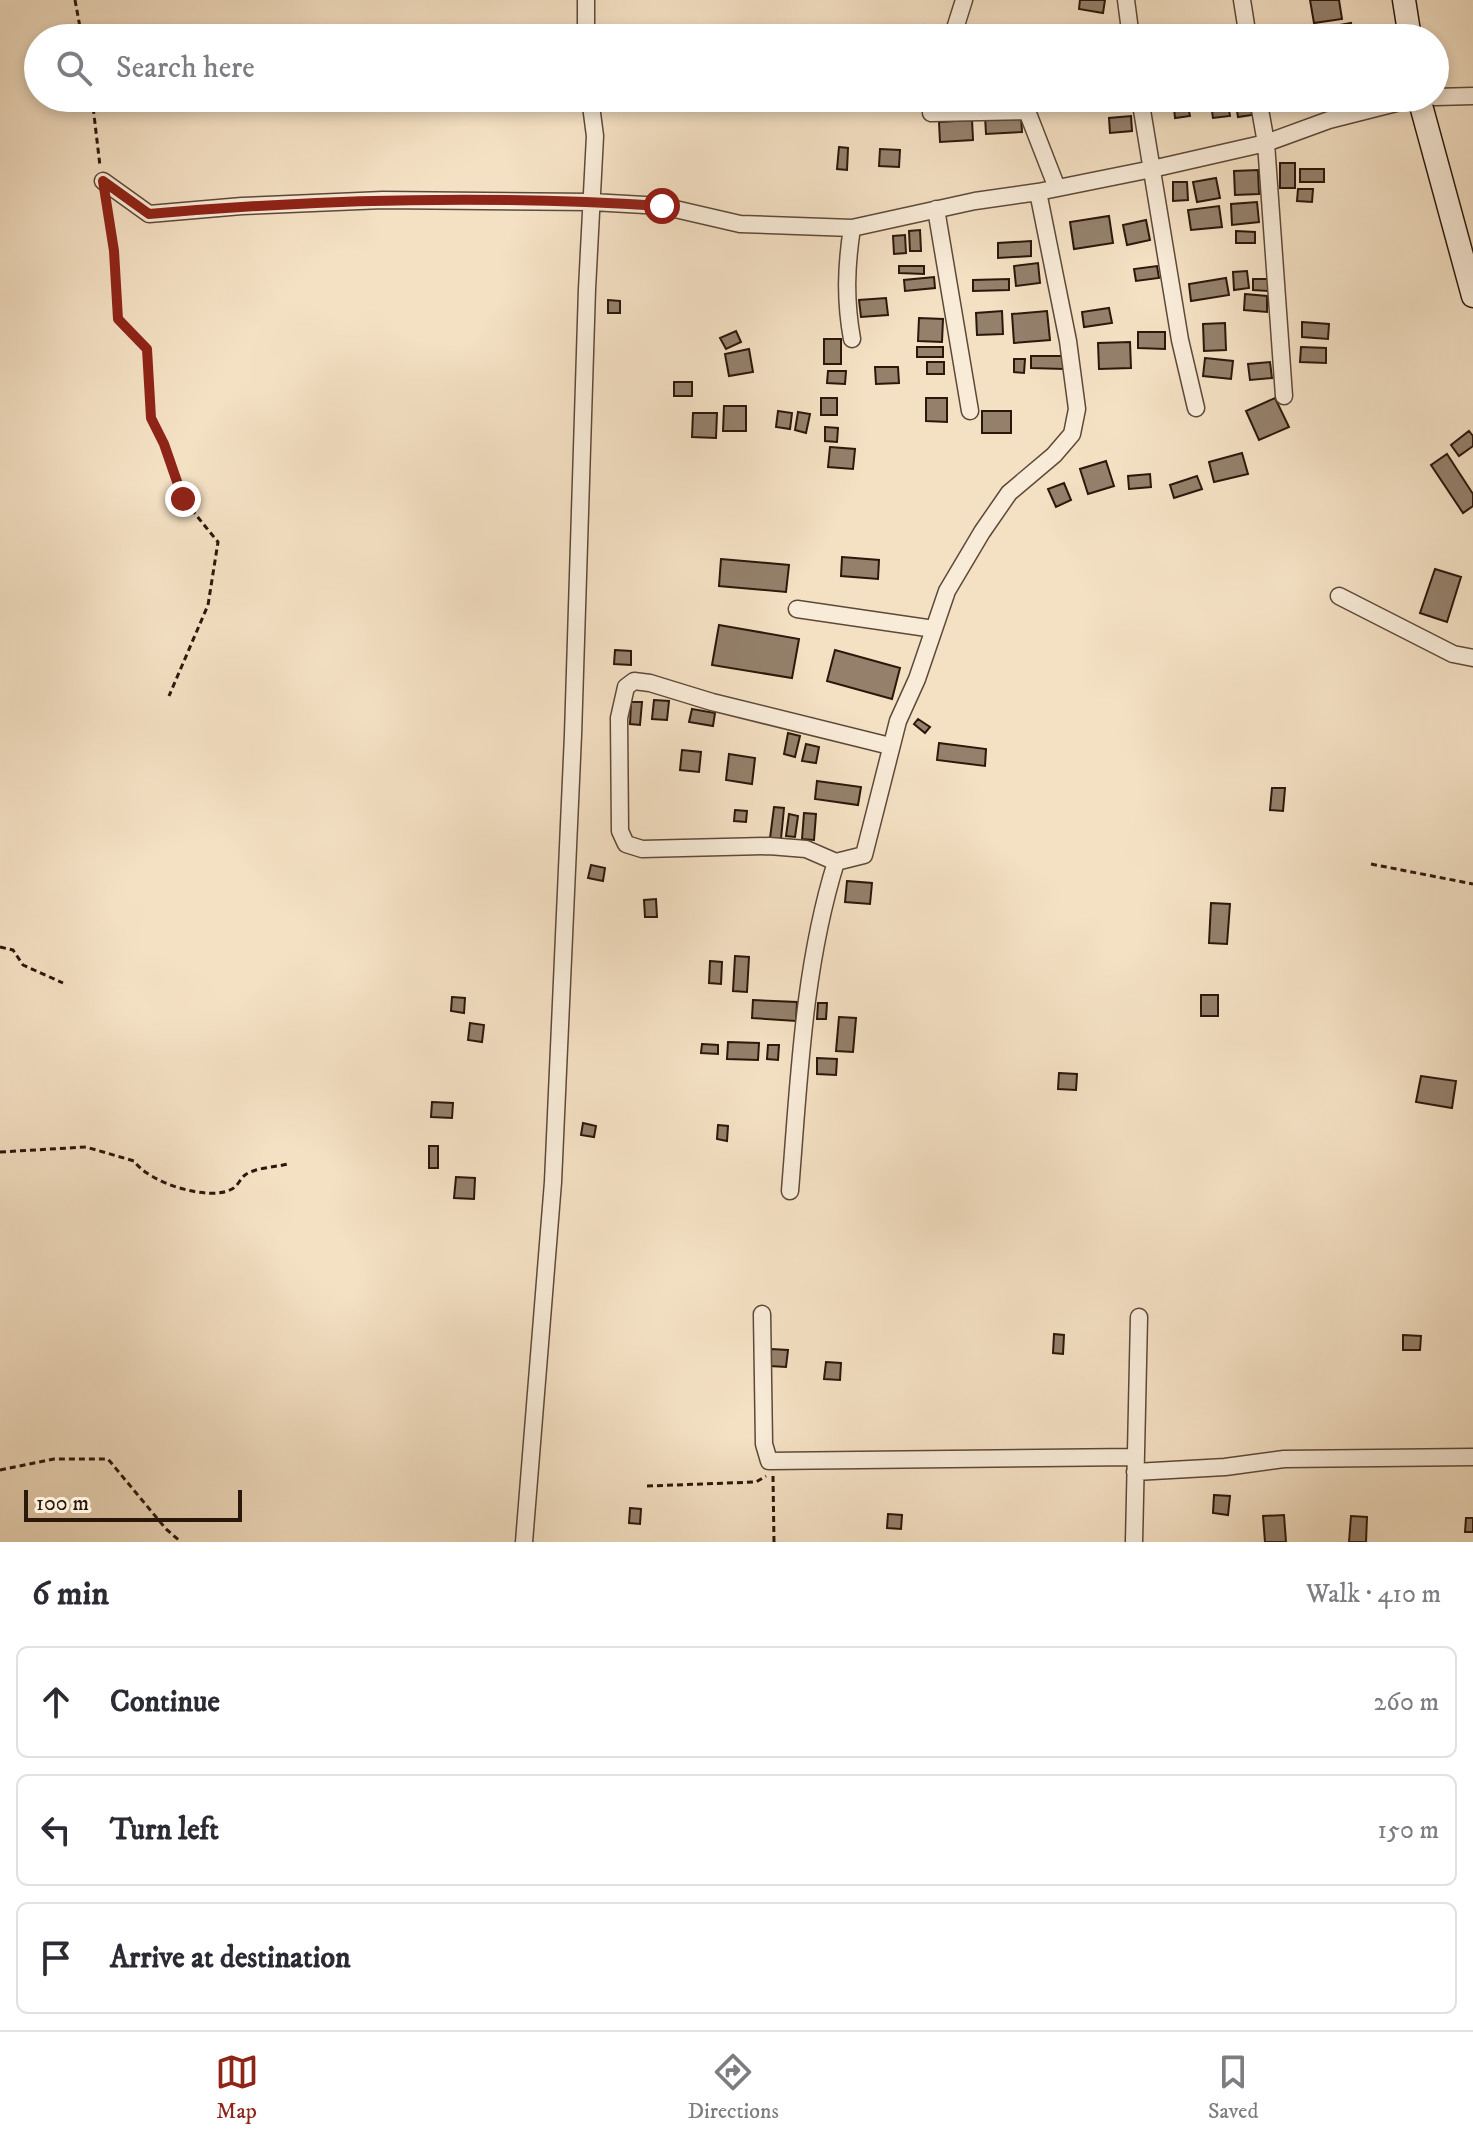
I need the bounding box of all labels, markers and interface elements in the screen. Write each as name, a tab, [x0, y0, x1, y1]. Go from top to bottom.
search box	[24, 24, 1449, 112]
icon: search	[52, 46, 96, 90]
text: Search here	[116, 50, 255, 87]
route start	[644, 188, 680, 224]
route end	[165, 481, 201, 517]
scale bar	[24, 1486, 242, 1522]
text: 100 m	[36, 1490, 89, 1517]
text: 6 min	[32, 1573, 109, 1615]
text: Walk · 410 m	[1306, 1578, 1441, 1611]
icon: ahead	[34, 1680, 78, 1724]
text: Continue	[110, 1684, 220, 1721]
text: 260 m	[1374, 1686, 1439, 1719]
icon: left	[34, 1808, 78, 1852]
text: Turn left	[110, 1812, 219, 1849]
text: 150 m	[1378, 1814, 1439, 1847]
icon: arrive	[34, 1936, 78, 1980]
text: Arrive at destination	[110, 1940, 351, 1977]
tab: Map	[215, 2050, 259, 2125]
tab: Directions	[688, 2050, 779, 2125]
tab: Saved	[1208, 2050, 1258, 2125]

